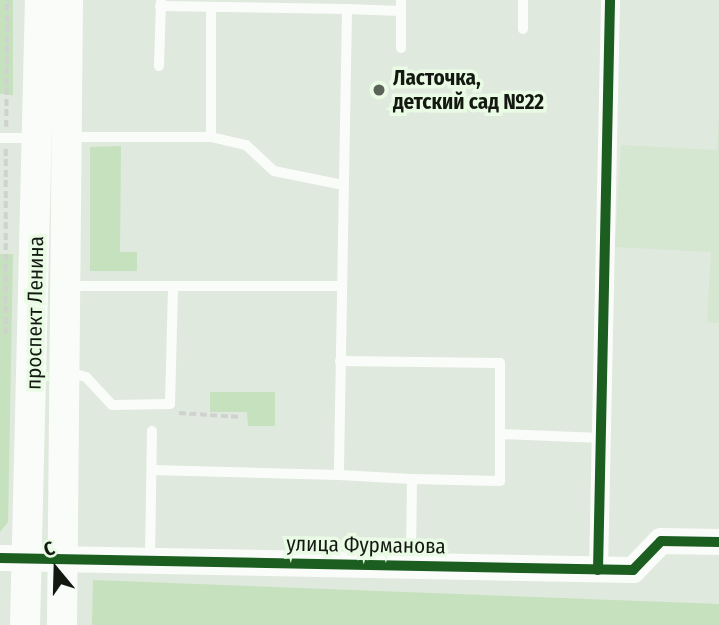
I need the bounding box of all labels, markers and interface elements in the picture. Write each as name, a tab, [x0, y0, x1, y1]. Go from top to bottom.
place label: Ласточка, детский сад №22	[393, 65, 544, 115]
marker: Ласточка, детский сад №22	[371, 82, 387, 98]
street label: проспект Ленина	[21, 236, 49, 390]
street label: улица Фурманова	[286, 531, 446, 559]
north arrow	[21, 534, 91, 604]
text: С	[41, 536, 57, 561]

